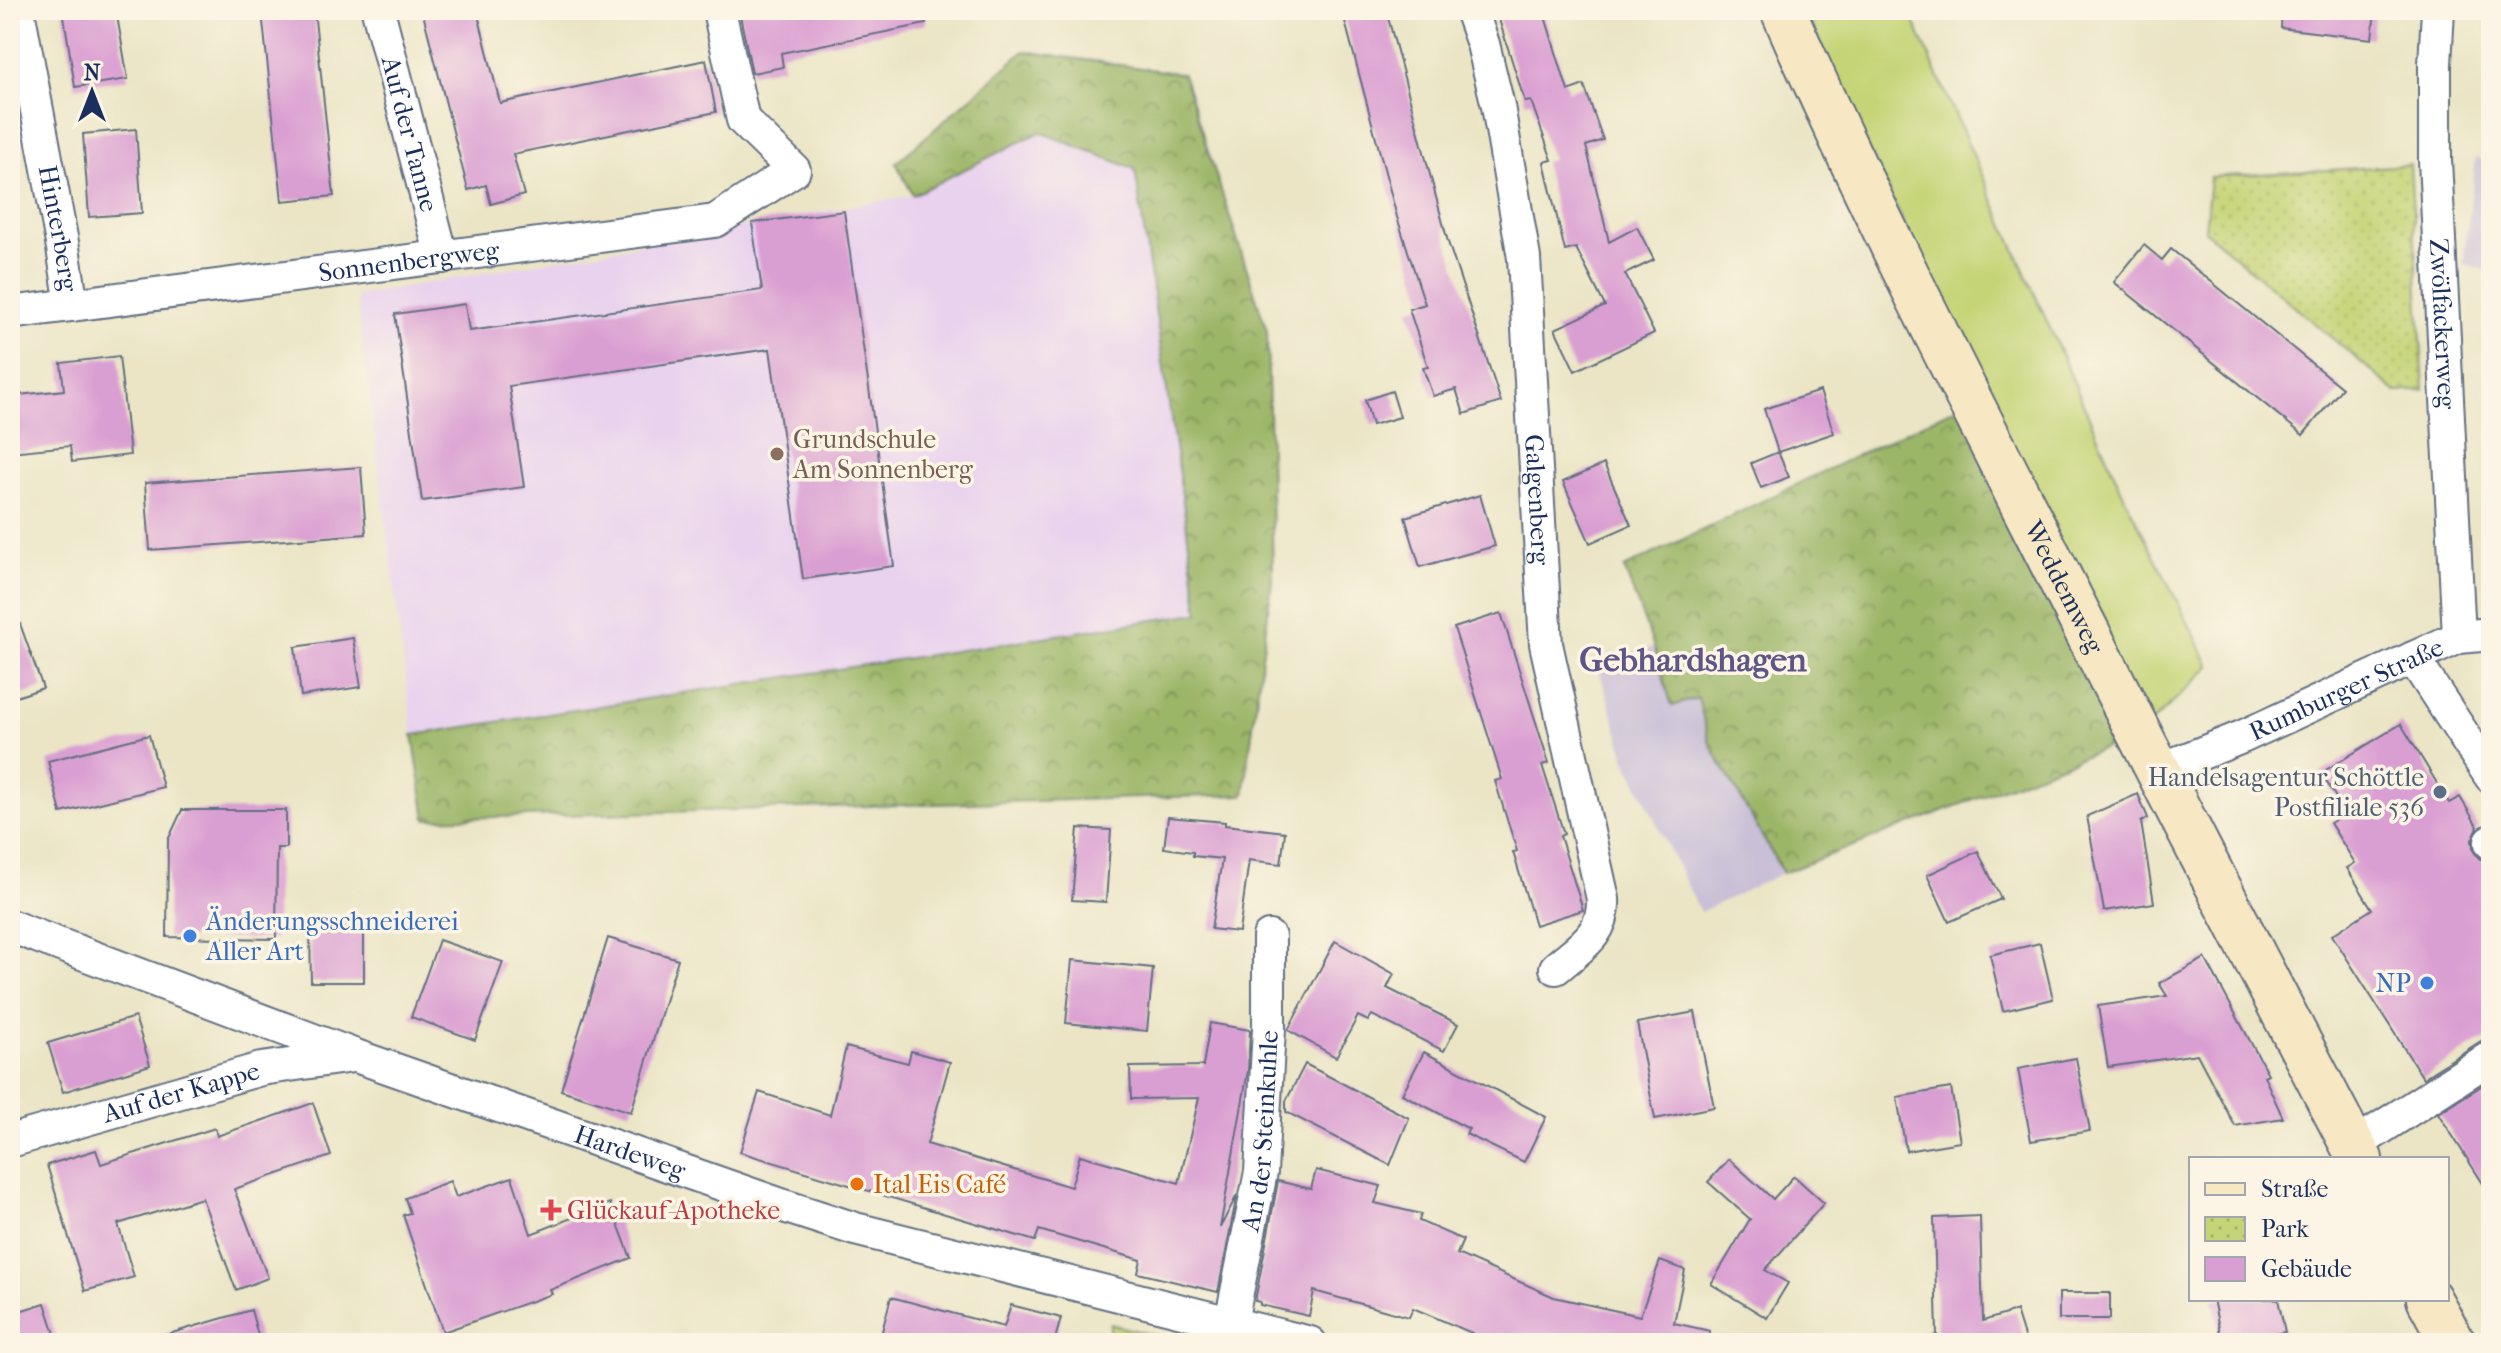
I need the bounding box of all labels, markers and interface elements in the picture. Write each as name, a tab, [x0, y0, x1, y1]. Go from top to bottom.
north arrow	[52, 52, 132, 132]
street label: Auf der Tanne	[374, 52, 445, 215]
text: N	[84, 60, 101, 86]
street label: Hinterberg	[32, 163, 85, 295]
street label: Sonnenbergweg	[317, 234, 502, 289]
street label: Zwölfackerweg	[2423, 238, 2463, 411]
place label: Grundschule Am Sonnenberg	[792, 424, 974, 485]
street label: Galgenberg	[1518, 433, 1557, 567]
marker: Grundschule Am Sonnenberg	[768, 445, 786, 463]
street label: Weddemweg	[2017, 515, 2111, 660]
street label: Rumburger Straße	[2244, 631, 2448, 748]
district label: Gebhardshagen	[1579, 640, 1807, 680]
place label: Handelsagentur Schöttle Postfiliale 536	[2148, 762, 2425, 823]
marker: Handelsagentur Schöttle Postfiliale 536	[2431, 783, 2449, 801]
place label: Änderungsschneiderei Aller Art	[205, 906, 459, 967]
marker: Änderungsschneiderei Aller Art	[181, 927, 199, 945]
place label: NP	[2376, 968, 2411, 999]
marker: NP	[2418, 974, 2436, 992]
street label: An der Steinkuhle	[1234, 1029, 1285, 1235]
street label: Auf der Kappe	[98, 1055, 263, 1130]
street label: Hardeweg	[570, 1119, 691, 1187]
legend	[2189, 1157, 2449, 1301]
place label: Ital Eis Café	[873, 1169, 1006, 1200]
marker: Ital Eis Café	[848, 1175, 866, 1193]
text: Straße	[2261, 1175, 2328, 1203]
place label: Glückauf-Apotheke	[567, 1195, 780, 1226]
marker: Glückauf-Apotheke	[542, 1201, 560, 1219]
text: Park	[2261, 1215, 2309, 1243]
text: Gebäude	[2261, 1255, 2352, 1283]

